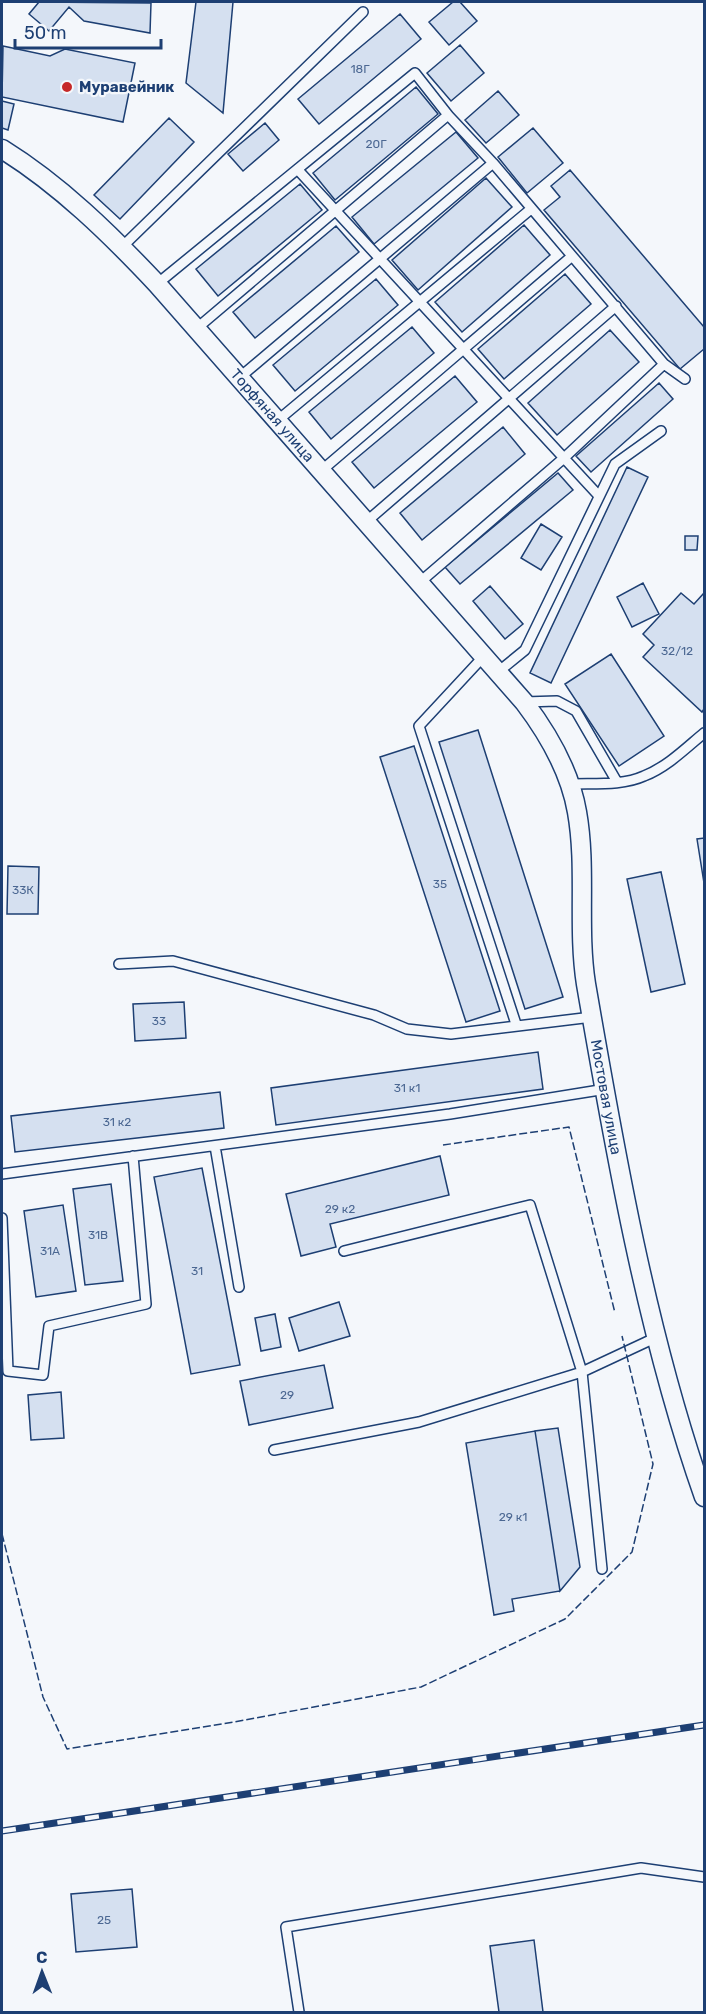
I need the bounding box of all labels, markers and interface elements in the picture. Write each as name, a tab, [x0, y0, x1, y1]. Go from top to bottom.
scale bar	[15, 12, 160, 50]
text: 50 m	[24, 22, 67, 44]
house number: 18Г	[350, 62, 370, 76]
place label: Муравейник	[79, 78, 174, 96]
marker: Муравейник	[60, 80, 74, 94]
house number: 20Г	[366, 137, 387, 151]
street label: Торфяная улица	[227, 365, 318, 466]
house number: 32/12	[661, 644, 693, 658]
house number: 35	[433, 877, 447, 891]
house number: 33К	[12, 883, 34, 897]
house number: 33	[152, 1014, 166, 1028]
street label: Мостовая улица	[587, 1038, 625, 1156]
house number: 31 к1	[394, 1081, 420, 1095]
house number: 31 к2	[103, 1115, 131, 1129]
house number: 29 к2	[325, 1202, 355, 1216]
house number: 31В	[88, 1228, 108, 1242]
house number: 31А	[40, 1244, 60, 1258]
house number: 31	[191, 1264, 203, 1278]
house number: 29	[280, 1388, 294, 1402]
house number: 29 к1	[499, 1510, 527, 1524]
house number: 25	[97, 1913, 111, 1927]
north arrow	[12, 1942, 72, 2002]
text: С	[36, 1948, 48, 1967]

